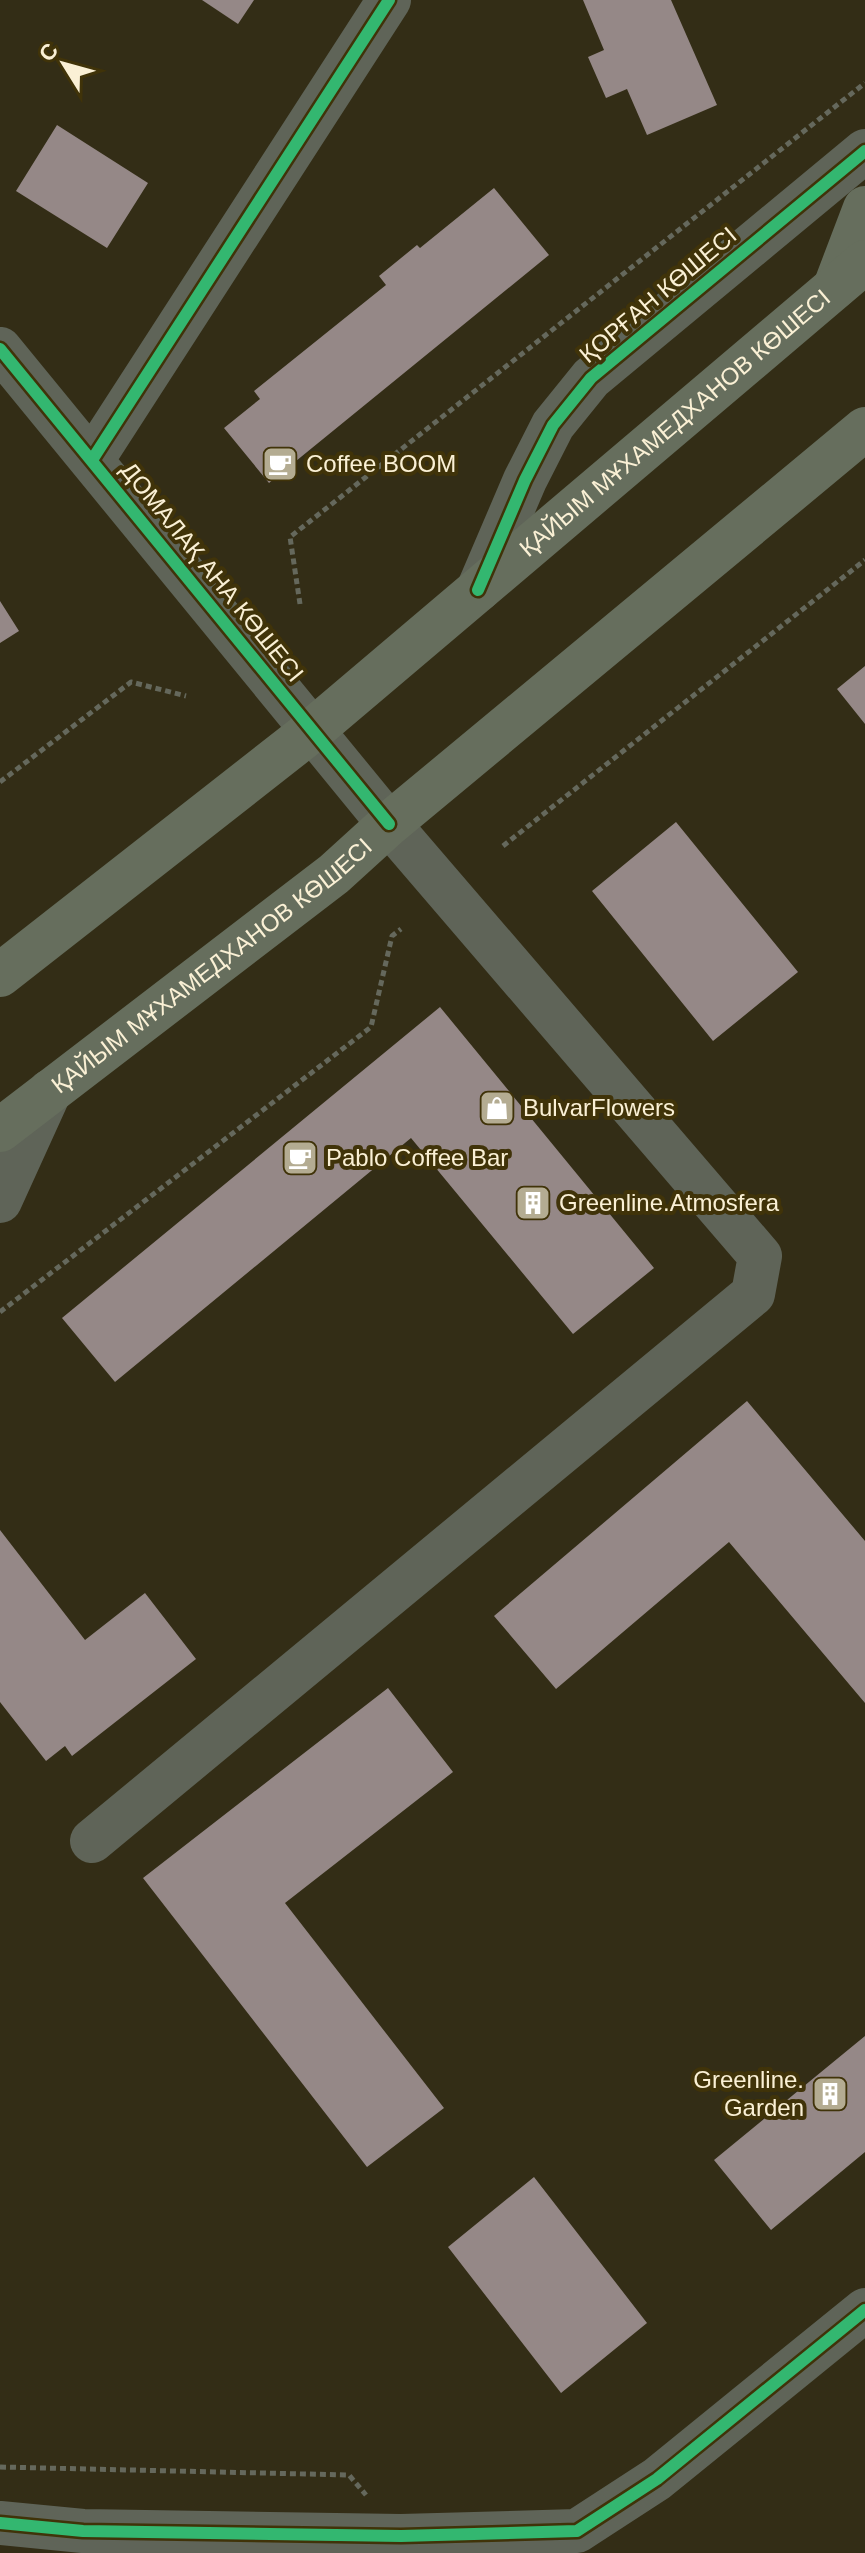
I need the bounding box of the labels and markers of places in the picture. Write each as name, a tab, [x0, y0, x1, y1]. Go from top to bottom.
cafe icon: Coffee BOOM	[261, 445, 299, 483]
place label: Coffee BOOM	[306, 450, 456, 477]
shop icon: BulvarFlowers	[478, 1089, 516, 1127]
place label: BulvarFlowers	[523, 1094, 675, 1121]
cafe icon: Pablo Coffee Bar	[281, 1139, 319, 1177]
place label: Pablo Coffee Bar	[326, 1144, 508, 1171]
building icon: Greenline.Atmosfera	[514, 1184, 552, 1222]
place label: Greenline.Atmosfera	[559, 1189, 780, 1216]
place label: Greenline. Garden	[693, 2066, 804, 2121]
building icon: Greenline. Garden	[811, 2075, 849, 2113]

